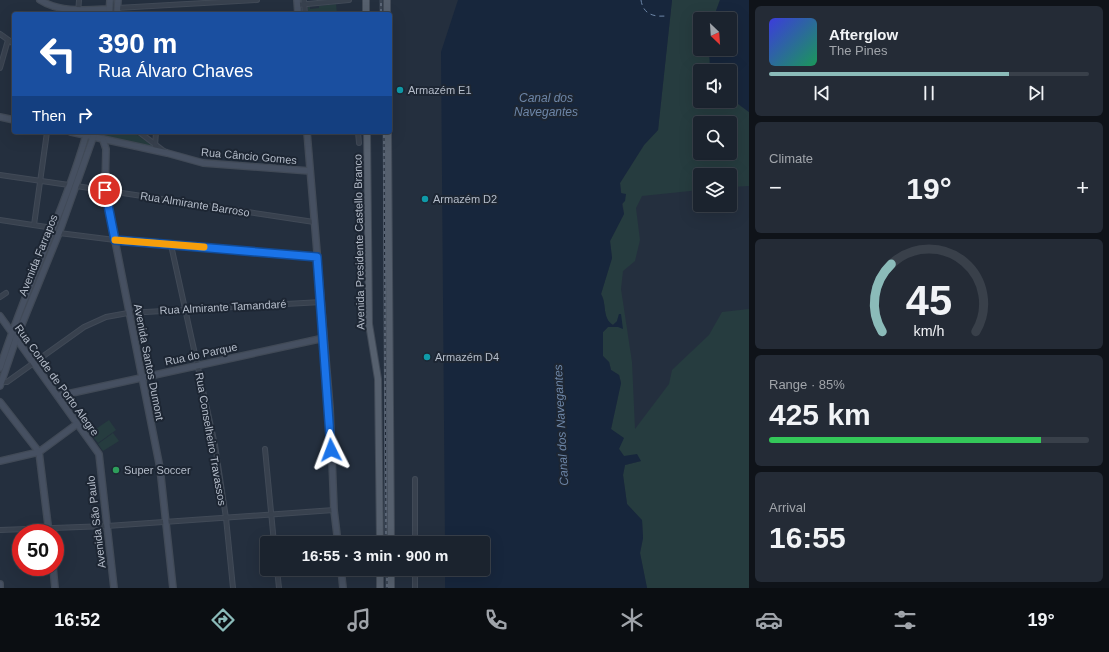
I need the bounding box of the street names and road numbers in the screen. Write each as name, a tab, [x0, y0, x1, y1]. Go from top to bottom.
street label: Rua Câncio Gomes	[201, 146, 298, 166]
street label: Avenida Presidente Castello Branco	[351, 154, 367, 330]
street label: Rua Almirante Barroso	[139, 189, 251, 219]
street label: Avenida Farrapos	[16, 212, 60, 297]
street label: Rua Almirante Tamandaré	[159, 298, 287, 316]
street label: Avenida Santos Dumont	[132, 303, 166, 421]
street label: Rua Conde de Porto Alegre	[13, 322, 101, 438]
street label: Rua do Parque	[164, 340, 238, 368]
street label: Rua Conselheiro Travassos	[193, 371, 229, 507]
street label: Avenida São Paulo	[84, 475, 108, 569]

